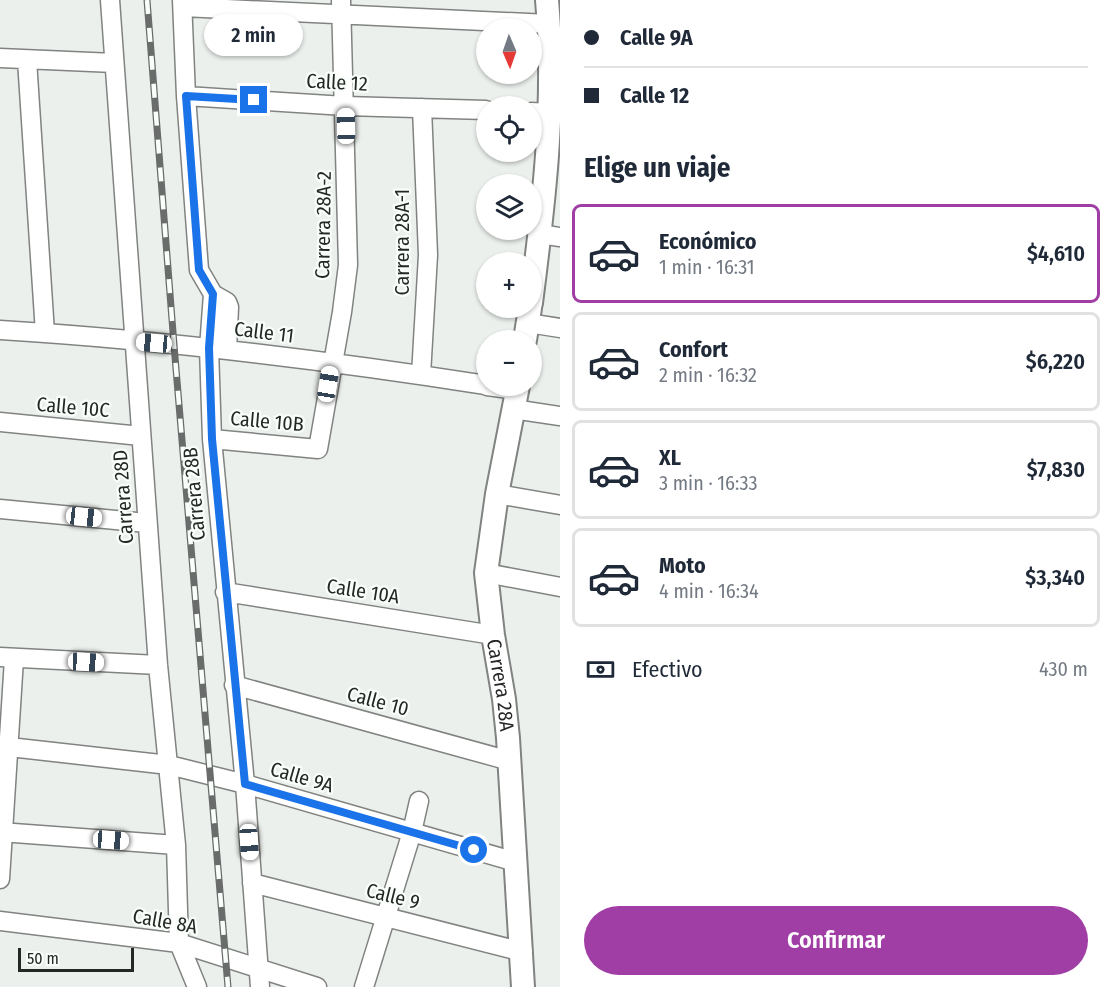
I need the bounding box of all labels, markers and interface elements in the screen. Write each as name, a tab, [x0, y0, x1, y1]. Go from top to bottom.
callout: 2 min	[204, 13, 304, 55]
north arrow	[476, 18, 542, 84]
map controls	[476, 18, 542, 396]
text: 2 min	[231, 23, 276, 47]
text: Calle 9A	[620, 24, 693, 51]
street label: Calle 12	[306, 68, 368, 96]
text: Calle 12	[620, 82, 689, 109]
route end	[240, 86, 267, 113]
button: locate	[476, 96, 542, 162]
car	[337, 108, 355, 144]
text: Elige un viaje	[584, 152, 730, 184]
street label: Carrera 28A-2	[310, 171, 336, 279]
button: layers	[476, 174, 542, 240]
street label: Carrera 28A-1	[390, 189, 414, 295]
icon: car	[587, 227, 641, 281]
text: Económico	[659, 228, 757, 255]
text: $4,610	[1027, 240, 1085, 267]
button: +	[476, 252, 542, 318]
text: 1 min · 16:31	[659, 255, 755, 279]
street label: Calle 11	[233, 316, 295, 348]
button: −	[476, 330, 542, 396]
car	[135, 332, 173, 354]
icon: car	[587, 335, 641, 389]
text: Confort	[659, 336, 728, 363]
text: $6,220	[1026, 348, 1085, 375]
text: 2 min · 16:32	[659, 363, 757, 387]
car	[316, 365, 340, 403]
street label: Calle 10C	[36, 392, 110, 422]
street label: Calle 10B	[229, 406, 305, 436]
icon: car	[587, 443, 641, 497]
text: XL	[659, 444, 681, 471]
street label: Carrera 28B	[178, 446, 210, 542]
street label: Carrera 28D	[108, 449, 138, 545]
text: $7,830	[1027, 456, 1085, 483]
text: 3 min · 16:33	[659, 471, 758, 495]
car	[65, 506, 103, 528]
icon: car	[587, 551, 641, 605]
text: Moto	[659, 552, 706, 579]
text: $3,340	[1025, 564, 1085, 591]
street label: Calle 10A	[325, 573, 402, 609]
text: 4 min · 16:34	[659, 579, 759, 603]
street label: Carrera 28A	[482, 637, 519, 733]
car	[68, 652, 104, 672]
icon: cash	[584, 653, 617, 686]
text: Efectivo	[632, 656, 703, 683]
text: 430 m	[1039, 657, 1088, 681]
street label: Calle 10	[345, 681, 411, 721]
street label: Calle 9A	[268, 757, 337, 798]
car	[239, 823, 259, 861]
car	[92, 830, 130, 850]
route start	[460, 836, 487, 863]
street label: Calle 9	[364, 878, 422, 914]
street label: Calle 8A	[131, 904, 200, 939]
button: Confirmar	[584, 906, 1088, 975]
scale bar	[18, 945, 134, 972]
text: 50 m	[27, 949, 59, 968]

